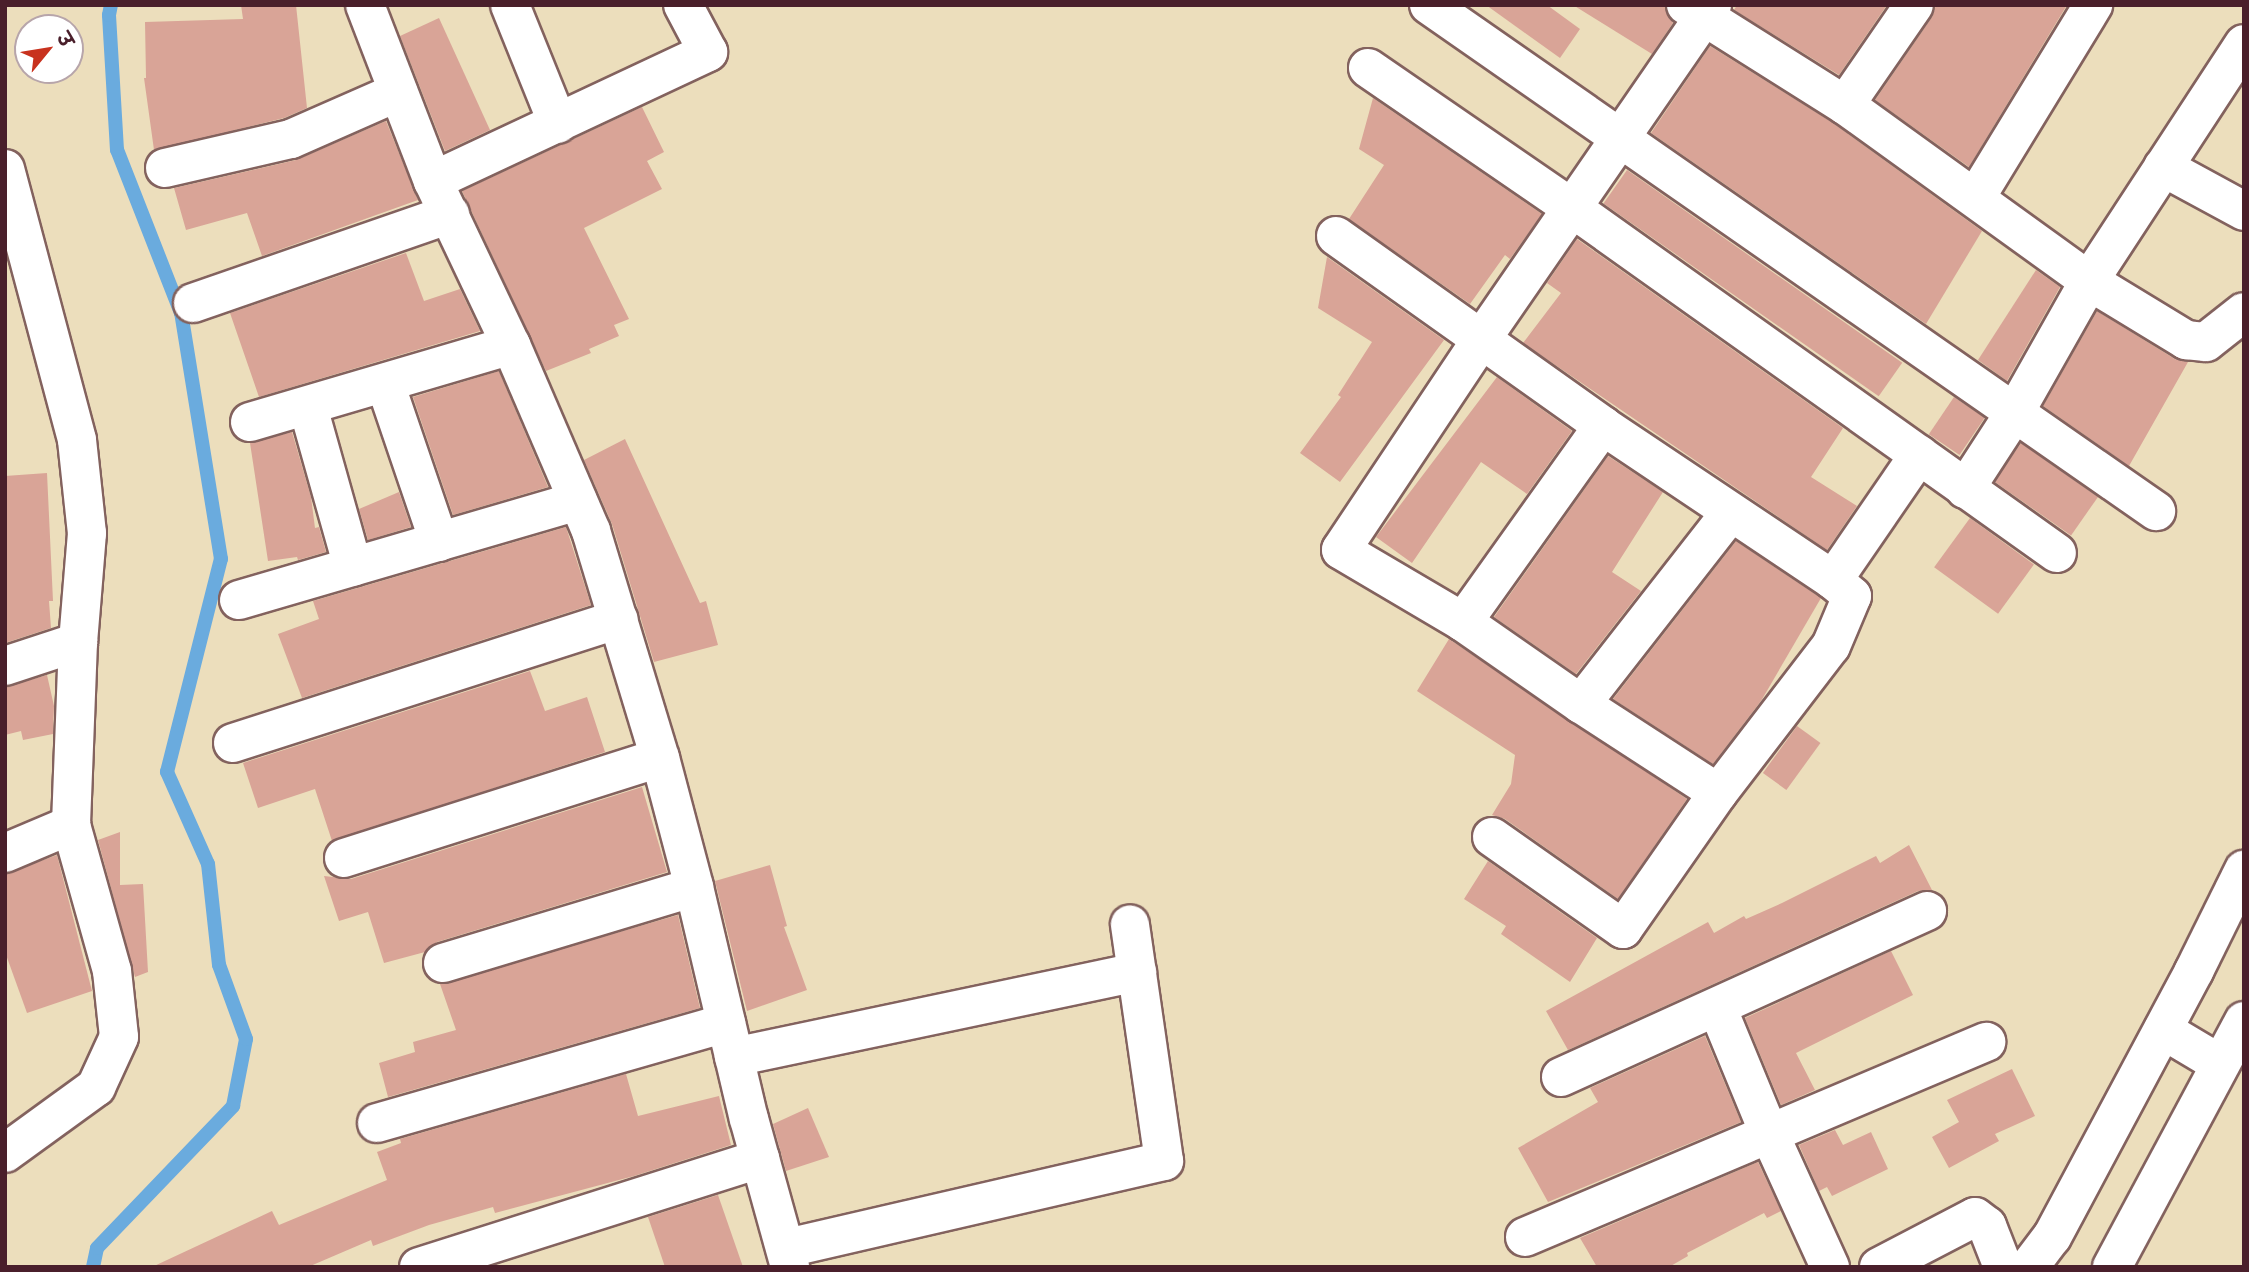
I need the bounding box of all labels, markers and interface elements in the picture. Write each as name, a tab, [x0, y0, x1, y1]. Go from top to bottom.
north arrow	[14, 14, 84, 84]
text: उ	[51, 28, 80, 51]

